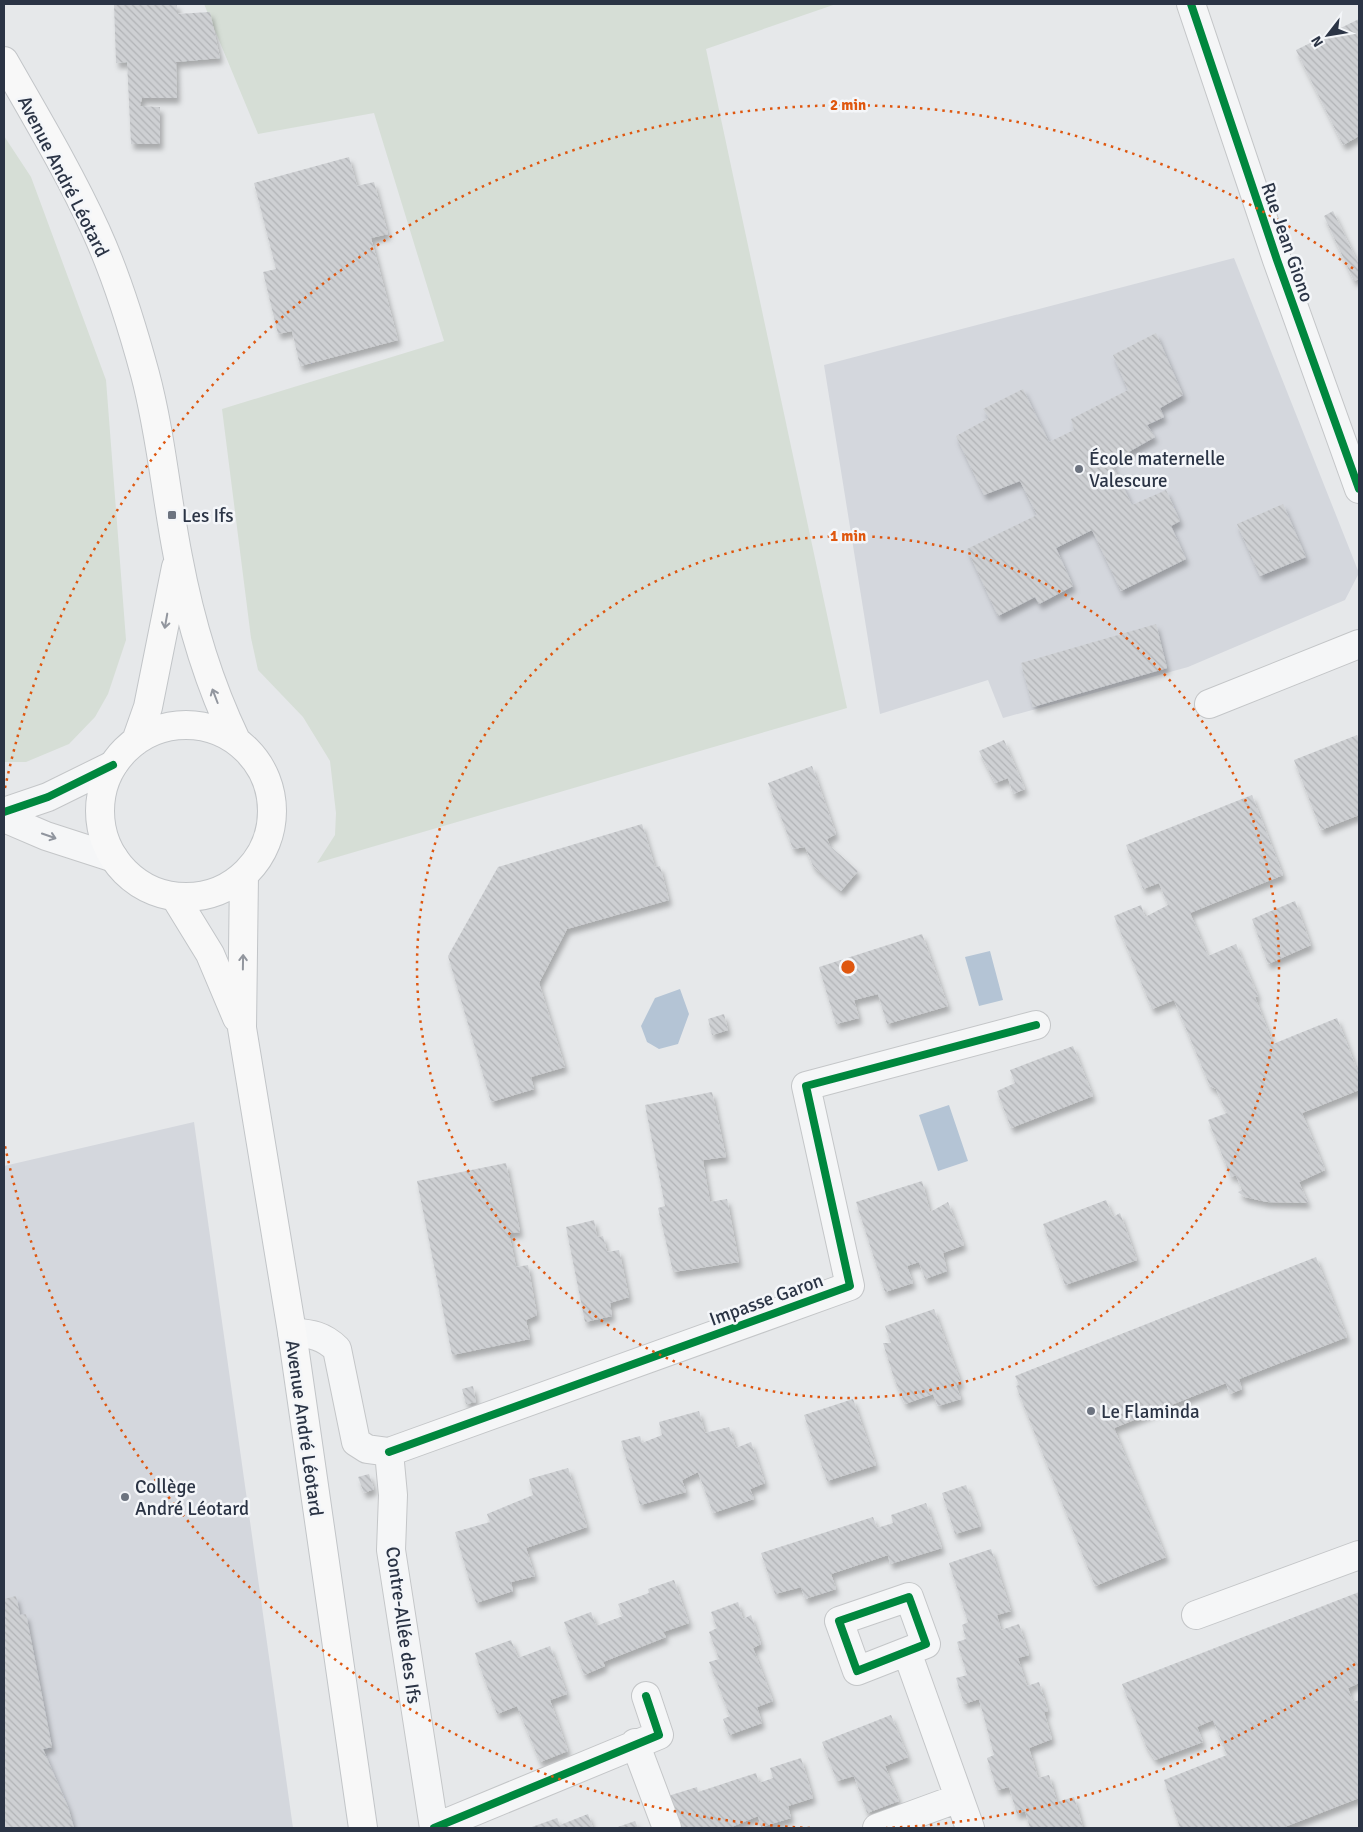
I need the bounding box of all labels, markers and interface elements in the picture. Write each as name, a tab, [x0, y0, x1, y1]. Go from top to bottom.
north arrow	[1303, 10, 1353, 60]
text: N	[1307, 33, 1327, 50]
street label: Avenue André Léotard	[12, 92, 114, 261]
text: 2 min	[830, 96, 866, 114]
street label: Rue Jean Giono	[1255, 179, 1319, 305]
place label: École maternelle Valescure	[1089, 447, 1225, 493]
marker: École maternelle Valescure	[1073, 463, 1085, 475]
place label: Les Ifs	[182, 504, 234, 528]
marker: Les Ifs	[166, 509, 178, 521]
text: 1 min	[830, 527, 866, 545]
one-way arrow	[160, 613, 170, 629]
one-way arrow	[210, 689, 220, 704]
one-way arrow	[41, 832, 57, 842]
one-way arrow	[238, 954, 247, 970]
centre of rings	[839, 958, 857, 976]
street label: Impasse Garon	[706, 1268, 827, 1332]
street label: Avenue André Léotard	[280, 1338, 328, 1518]
place label: Le Flaminda	[1101, 1400, 1200, 1424]
marker: Le Flaminda	[1085, 1405, 1097, 1417]
place label: Collège André Léotard	[135, 1475, 249, 1521]
marker: Collège André Léotard	[119, 1491, 131, 1503]
street label: Contre-Allée des Ifs	[380, 1545, 426, 1705]

